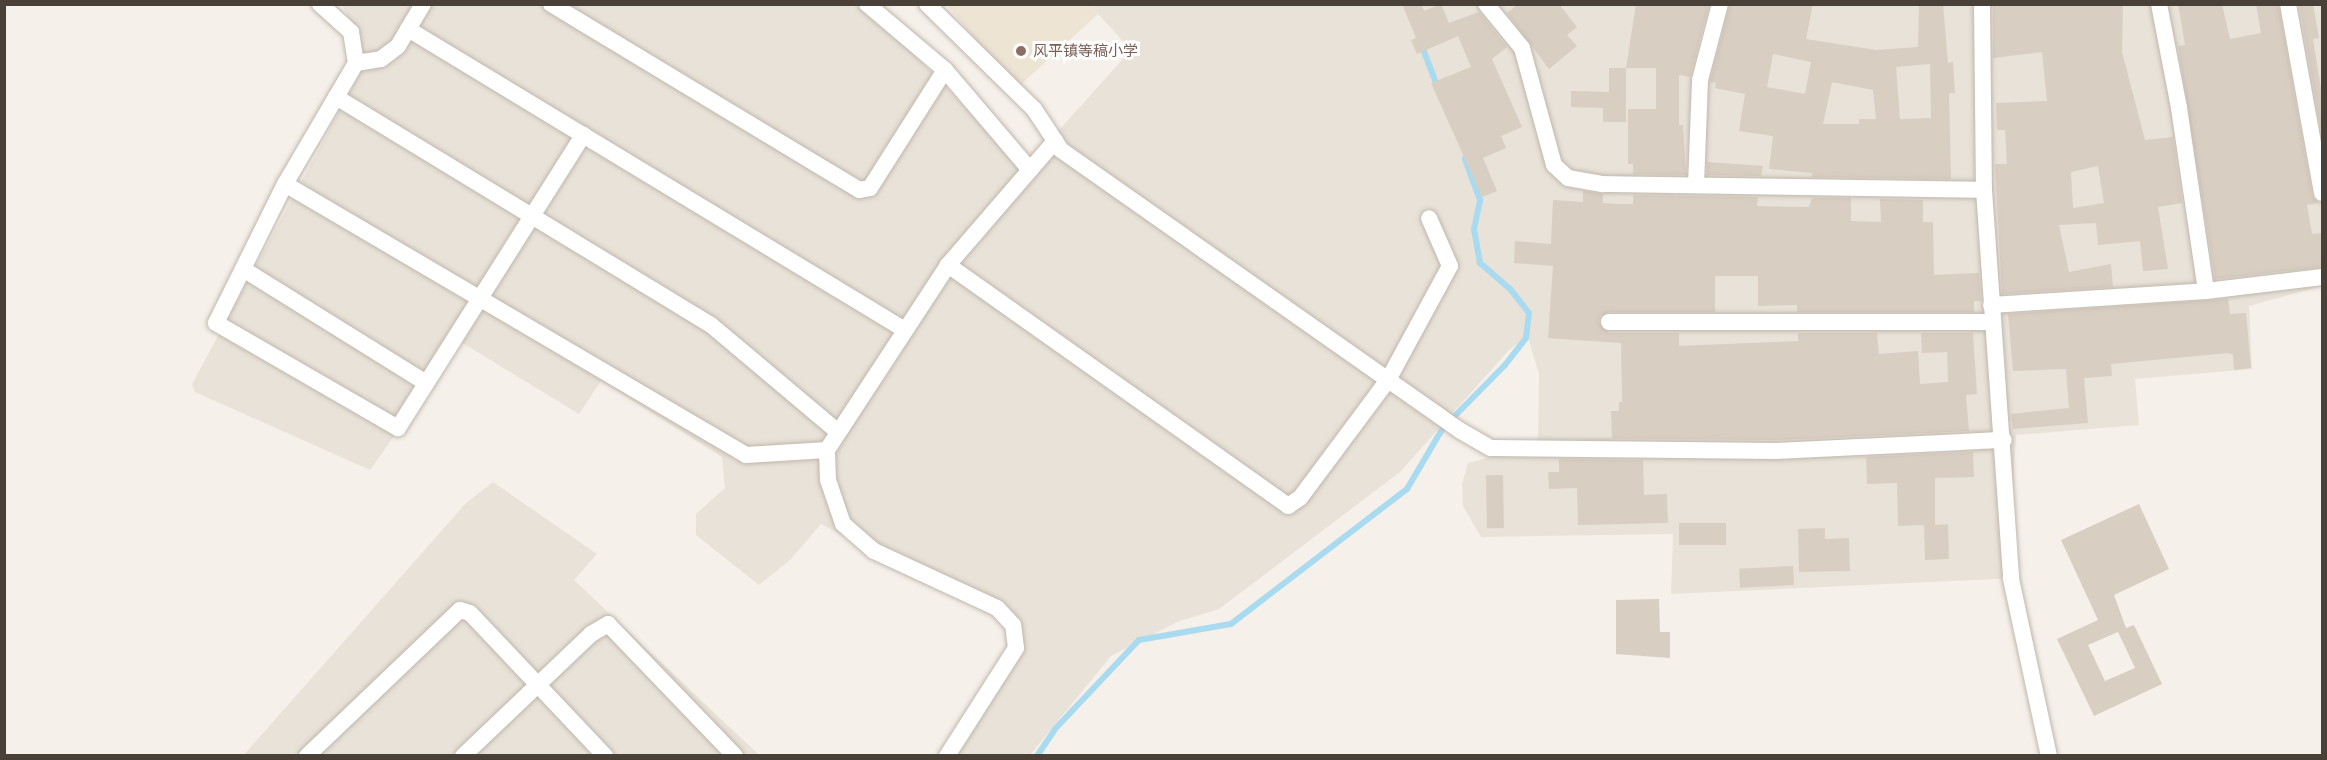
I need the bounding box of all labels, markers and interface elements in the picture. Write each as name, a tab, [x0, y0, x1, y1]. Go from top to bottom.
place label: 风平镇等稿小学	[1033, 42, 1138, 60]
marker: 风平镇等稿小学	[1014, 44, 1028, 58]

